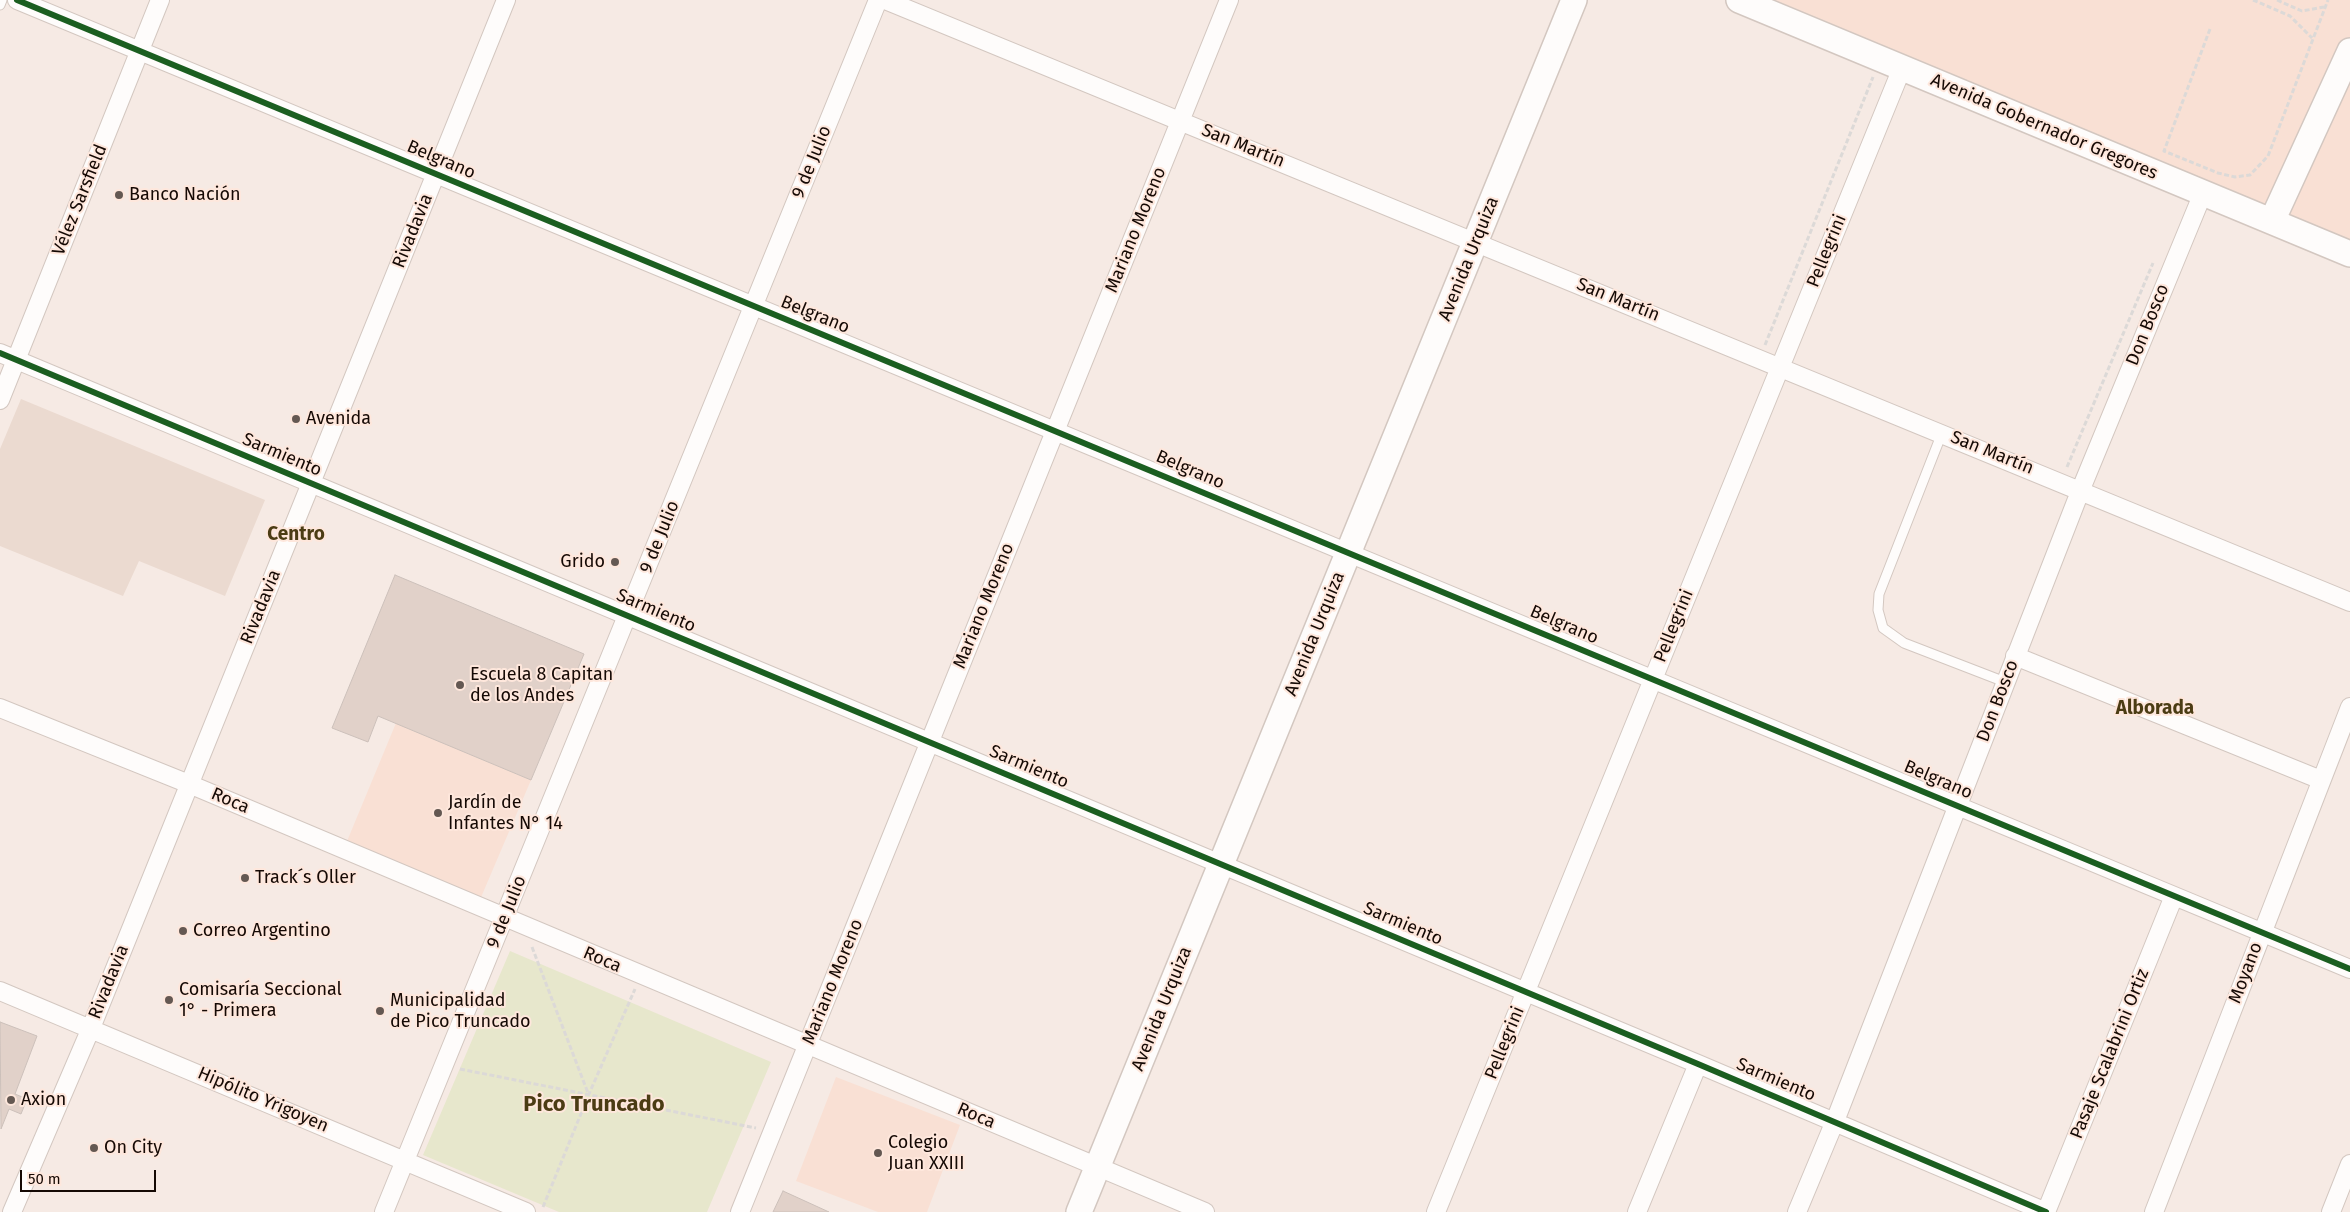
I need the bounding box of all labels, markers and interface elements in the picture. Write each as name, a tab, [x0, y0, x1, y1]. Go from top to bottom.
street label: Avenida Gobernador Gregores	[1927, 69, 2161, 185]
street label: San Martín	[1198, 120, 1288, 172]
street label: 9 de Julio	[788, 123, 836, 201]
street label: Belgrano	[403, 136, 479, 184]
street label: Vélez Sarsfield	[48, 141, 112, 259]
street label: Mariano Moreno	[1101, 164, 1171, 296]
place label: Banco Nación	[129, 184, 241, 206]
marker: Banco Nación	[113, 189, 125, 201]
street label: Rivadavia	[388, 191, 438, 271]
street label: Avenida Urquiza	[1434, 194, 1504, 324]
street label: Pellegrini	[1803, 211, 1851, 291]
street label: San Martín	[1573, 274, 1663, 326]
street label: Don Bosco	[2122, 281, 2174, 369]
street label: Belgrano	[777, 291, 853, 339]
place label: Avenida	[306, 408, 371, 430]
marker: Avenida	[290, 413, 302, 425]
street label: San Martín	[1947, 427, 2037, 479]
street label: Sarmiento	[239, 429, 325, 481]
street label: Belgrano	[1152, 446, 1228, 494]
street label: 9 de Julio	[636, 498, 684, 576]
district label: Centro	[267, 524, 325, 546]
street label: Mariano Moreno	[949, 540, 1019, 672]
place label: Grido	[560, 551, 605, 573]
marker: Grido	[609, 556, 621, 568]
street label: Rivadavia	[236, 567, 286, 647]
street label: Avenida Urquiza	[1280, 569, 1350, 699]
street label: Sarmiento	[613, 585, 699, 637]
street label: Pellegrini	[1650, 586, 1698, 666]
street label: Belgrano	[1526, 601, 1602, 649]
street label: Don Bosco	[1973, 657, 2023, 745]
place label: Escuela 8 Capitan de los Andes	[470, 664, 613, 706]
marker: Escuela 8 Capitan de los Andes	[454, 679, 466, 691]
district label: Alborada	[2116, 698, 2194, 720]
street label: Sarmiento	[986, 741, 1072, 793]
street label: Belgrano	[1900, 756, 1976, 804]
street label: Roca	[208, 783, 252, 819]
place label: Jardín de Infantes N° 14	[448, 792, 563, 834]
marker: Jardín de Infantes N° 14	[432, 807, 444, 819]
place label: Track´s Oller	[255, 867, 356, 889]
marker: Track´s Oller	[239, 872, 251, 884]
street label: 9 de Julio	[483, 873, 531, 951]
street label: Sarmiento	[1360, 898, 1446, 950]
street label: Mariano Moreno	[798, 916, 868, 1048]
place label: Correo Argentino	[193, 920, 331, 942]
marker: Correo Argentino	[177, 925, 189, 937]
street label: Moyano	[2224, 939, 2268, 1007]
street label: Rivadavia	[84, 942, 134, 1022]
street label: Roca	[580, 942, 624, 978]
street label: Avenida Urquiza	[1127, 944, 1197, 1074]
street label: Pasaje Scalabrini Ortiz	[2066, 966, 2154, 1142]
place label: Comisaría Seccional 1° - Primera	[179, 979, 342, 1022]
place label: Municipalidad de Pico Truncado	[390, 990, 531, 1032]
marker: Comisaría Seccional 1° - Primera	[163, 994, 175, 1006]
street label: Pellegrini	[1481, 1003, 1529, 1083]
marker: Municipalidad de Pico Truncado	[374, 1005, 386, 1017]
street label: Sarmiento	[1733, 1054, 1819, 1106]
street label: Hipólito Yrigoyen	[194, 1063, 332, 1137]
place label: Axion	[21, 1089, 66, 1111]
district label: Pico Truncado	[523, 1092, 665, 1118]
marker: Axion	[5, 1094, 17, 1106]
street label: Roca	[954, 1098, 998, 1134]
place label: Colegio Juan XXIII	[888, 1132, 964, 1174]
place label: On City	[104, 1137, 162, 1159]
marker: On City	[88, 1142, 100, 1154]
marker: Colegio Juan XXIII	[872, 1147, 884, 1159]
scale bar	[22, 1160, 159, 1192]
text: 50 m	[28, 1170, 61, 1188]

